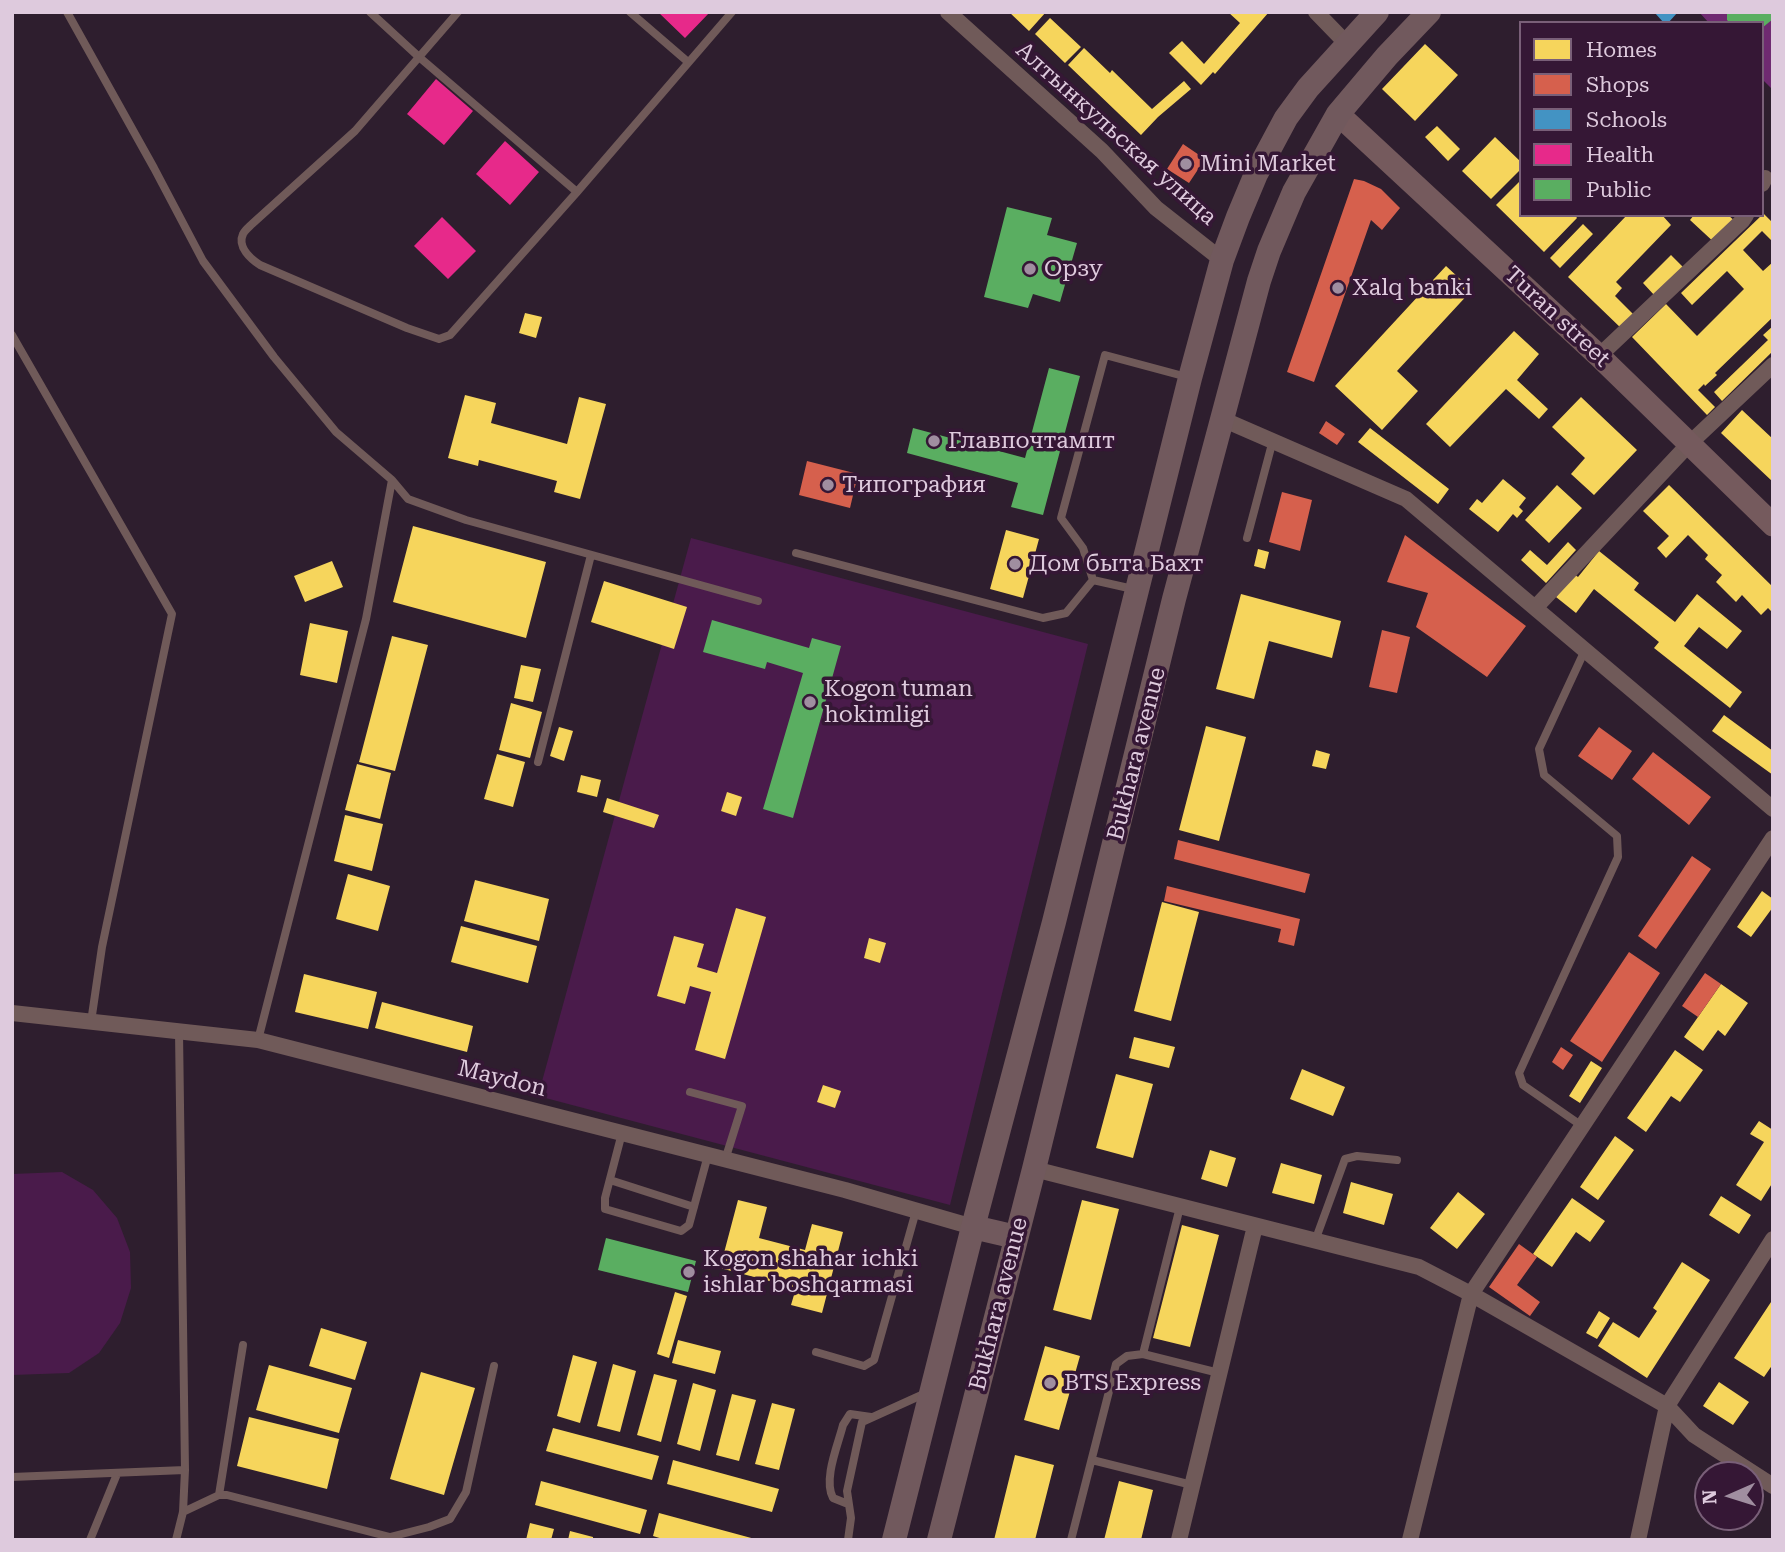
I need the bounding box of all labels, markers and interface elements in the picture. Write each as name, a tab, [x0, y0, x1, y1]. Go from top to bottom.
legend	[1519, 21, 1764, 217]
street label: Алтынкульская улица	[1010, 37, 1222, 231]
text: Homes	[1586, 38, 1657, 62]
text: Shops	[1586, 73, 1649, 97]
text: Schools	[1586, 108, 1667, 132]
text: Health	[1586, 143, 1654, 167]
place label: Mini Market	[1200, 150, 1336, 178]
marker: Mini Market	[1178, 156, 1194, 172]
text: Public	[1586, 178, 1651, 202]
place label: Орзу	[1044, 255, 1103, 283]
marker: Орзу	[1022, 261, 1038, 277]
street label: Turan street	[1498, 261, 1616, 373]
place label: Xalq banki	[1352, 274, 1472, 302]
marker: Xalq banki	[1330, 280, 1346, 296]
place label: Главпочтампт	[948, 427, 1115, 455]
marker: Главпочтампт	[926, 433, 942, 449]
place label: Типография	[842, 471, 986, 499]
marker: Типография	[820, 477, 836, 493]
place label: Дом быта Бахт	[1029, 550, 1204, 578]
marker: Дом быта Бахт	[1007, 556, 1023, 572]
street label: Bukhara avenue	[1102, 665, 1172, 843]
place label: Kogon tuman hokimligi	[824, 675, 973, 729]
marker: Kogon tuman hokimligi	[802, 694, 818, 710]
street label: Maydon	[455, 1055, 549, 1103]
street label: Bukhara avenue	[964, 1215, 1034, 1393]
place label: Kogon shahar ichki ishlar boshqarmasi	[703, 1245, 918, 1299]
marker: Kogon shahar ichki ishlar boshqarmasi	[681, 1264, 697, 1280]
place label: BTS Express	[1064, 1369, 1201, 1397]
marker: BTS Express	[1042, 1375, 1058, 1391]
north arrow	[1694, 1461, 1764, 1531]
text: N	[1698, 1489, 1721, 1505]

